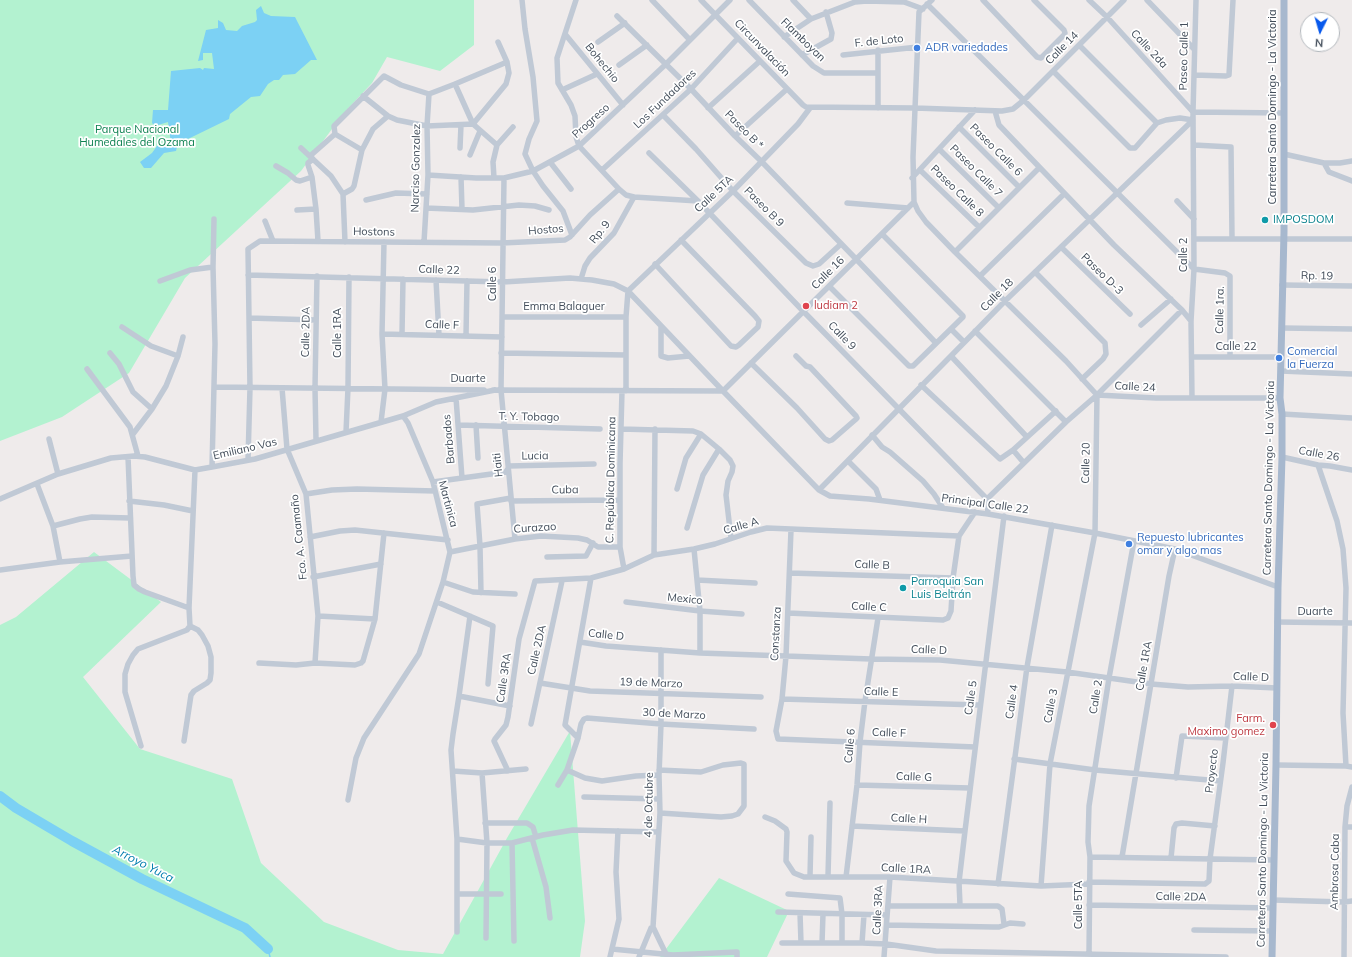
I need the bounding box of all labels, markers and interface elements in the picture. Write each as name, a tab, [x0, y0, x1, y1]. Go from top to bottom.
street label: Carretera Santo Domingo - La Victoria	[1266, 10, 1280, 204]
north arrow	[1300, 12, 1340, 52]
street label: Flamboyan	[778, 16, 828, 64]
street label: Circunvalación	[731, 17, 793, 79]
street label: Paseo Calle 1	[1177, 22, 1191, 90]
street label: Calle 2da	[1128, 27, 1170, 71]
street label: Calle 14	[1043, 29, 1081, 67]
street label: F. de Loto	[854, 32, 904, 50]
text: N	[1314, 36, 1324, 50]
street label: Bohechio	[582, 41, 622, 85]
place label: ADR variedades	[925, 41, 1008, 55]
marker: ADR variedades	[912, 43, 922, 53]
street label: Los Fundadores	[631, 67, 699, 131]
street label: Progreso	[570, 101, 612, 141]
street label: Paseo B *	[722, 108, 766, 152]
street label: Paseo Calle 6	[967, 121, 1025, 179]
park label: Parque Nacional Humedales del Ozama	[79, 123, 195, 149]
street label: Narciso Gonzalez	[409, 124, 423, 212]
street label: Paseo Calle 7	[947, 142, 1005, 200]
street label: Paseo Calle 8	[928, 162, 986, 220]
street label: Calle 5TA	[692, 173, 736, 215]
street label: Paseo B 9	[741, 184, 787, 230]
place label: IMPOSDOM	[1273, 213, 1334, 227]
marker: IMPOSDOM	[1260, 215, 1270, 225]
street label: Rp. 9	[587, 218, 613, 246]
street label: Hostos	[528, 222, 564, 238]
street label: Hostons	[353, 225, 395, 239]
street label: Calle 2	[1177, 238, 1191, 272]
street label: Paseo D-3	[1078, 251, 1126, 297]
street label: Calle 16	[809, 254, 847, 292]
street label: Calle 22	[418, 263, 460, 277]
street label: Calle 6	[486, 267, 500, 301]
street label: Rp. 19	[1301, 269, 1333, 283]
street label: Calle 18	[978, 276, 1016, 314]
street label: Calle 1ra.	[1213, 286, 1227, 334]
place label: ludiam 2	[814, 299, 858, 313]
street label: Emma Balaguer	[523, 300, 605, 314]
marker: ludiam 2	[801, 301, 811, 311]
street label: Calle 2DA	[299, 306, 313, 358]
street label: Calle 1RA	[331, 308, 345, 358]
street label: Calle F	[425, 318, 459, 332]
street label: Calle 9	[825, 319, 859, 353]
street label: Calle 22	[1215, 340, 1257, 354]
place label: Comercial la Fuerza	[1287, 345, 1337, 371]
marker: Comercial la Fuerza	[1274, 353, 1284, 363]
street label: Duarte	[450, 372, 486, 386]
street label: Calle 24	[1114, 379, 1156, 395]
street label: Carretera Santo Domingo - La Victoria	[1261, 380, 1277, 576]
street label: T. Y. Tobago	[498, 410, 560, 424]
street label: Barbados	[440, 414, 458, 464]
street label: C. República Dominicana	[603, 416, 619, 544]
street label: Emiliano Vas	[212, 435, 278, 463]
street label: Calle 20	[1079, 442, 1093, 484]
street label: Calle 26	[1298, 444, 1340, 464]
street label: Lucia	[521, 449, 549, 463]
street label: Haiti	[490, 452, 506, 478]
street label: Martinica	[435, 479, 461, 529]
street label: Cuba	[551, 483, 579, 497]
street label: Principal Calle 22	[940, 491, 1030, 517]
street label: Fco. A. Caamaño	[288, 494, 310, 580]
street label: Calle A	[722, 515, 760, 537]
street label: Curazao	[513, 520, 557, 536]
place label: Repuesto lubricantes omar y algo mas	[1137, 531, 1244, 557]
marker: Repuesto lubricantes omar y algo mas	[1124, 539, 1134, 549]
street label: Calle B	[854, 558, 890, 572]
place label: Parroquia San Luis Beltrán	[911, 575, 984, 601]
marker: Parroquia San Luis Beltrán	[898, 583, 908, 593]
street label: Mexico	[667, 591, 703, 607]
street label: Calle C	[851, 599, 887, 615]
street label: Duarte	[1297, 605, 1333, 619]
street label: Constanza	[768, 606, 784, 662]
street label: Calle 2DA	[525, 624, 549, 676]
street label: Calle D	[587, 627, 625, 643]
street label: Calle 1RA	[1133, 640, 1155, 692]
street label: Calle D	[911, 643, 947, 657]
street label: Calle 3RA	[494, 652, 514, 704]
street label: Calle D	[1233, 670, 1269, 684]
street label: 19 de Marzo	[619, 675, 683, 691]
street label: Calle 2	[1087, 679, 1105, 715]
street label: Calle 5	[962, 680, 980, 716]
street label: Calle 4	[1003, 684, 1021, 720]
street label: Calle E	[864, 685, 898, 699]
street label: Calle 3	[1041, 688, 1061, 724]
street label: 30 de Marzo	[642, 706, 706, 722]
place label: Farm. Maximo gomez	[1187, 712, 1265, 738]
marker: Farm. Maximo gomez	[1268, 720, 1278, 730]
street label: Calle F	[872, 726, 906, 740]
street label: Calle 6	[842, 728, 858, 764]
street label: Proyecto	[1203, 748, 1221, 794]
street label: Carretera Santo Domingo - La Victoria	[1255, 752, 1271, 948]
street label: Calle G	[896, 770, 932, 784]
street label: 4 de Octubre	[642, 772, 656, 838]
street label: Calle H	[890, 811, 928, 827]
street label: Ambrosa Caba	[1328, 834, 1342, 910]
water label: Arroyo Yuca	[110, 842, 176, 886]
street label: Calle 1RA	[881, 861, 931, 877]
street label: Calle 5TA	[1072, 881, 1086, 929]
street label: Calle 3RA	[870, 885, 886, 935]
street label: Calle 2DA	[1155, 890, 1207, 904]

